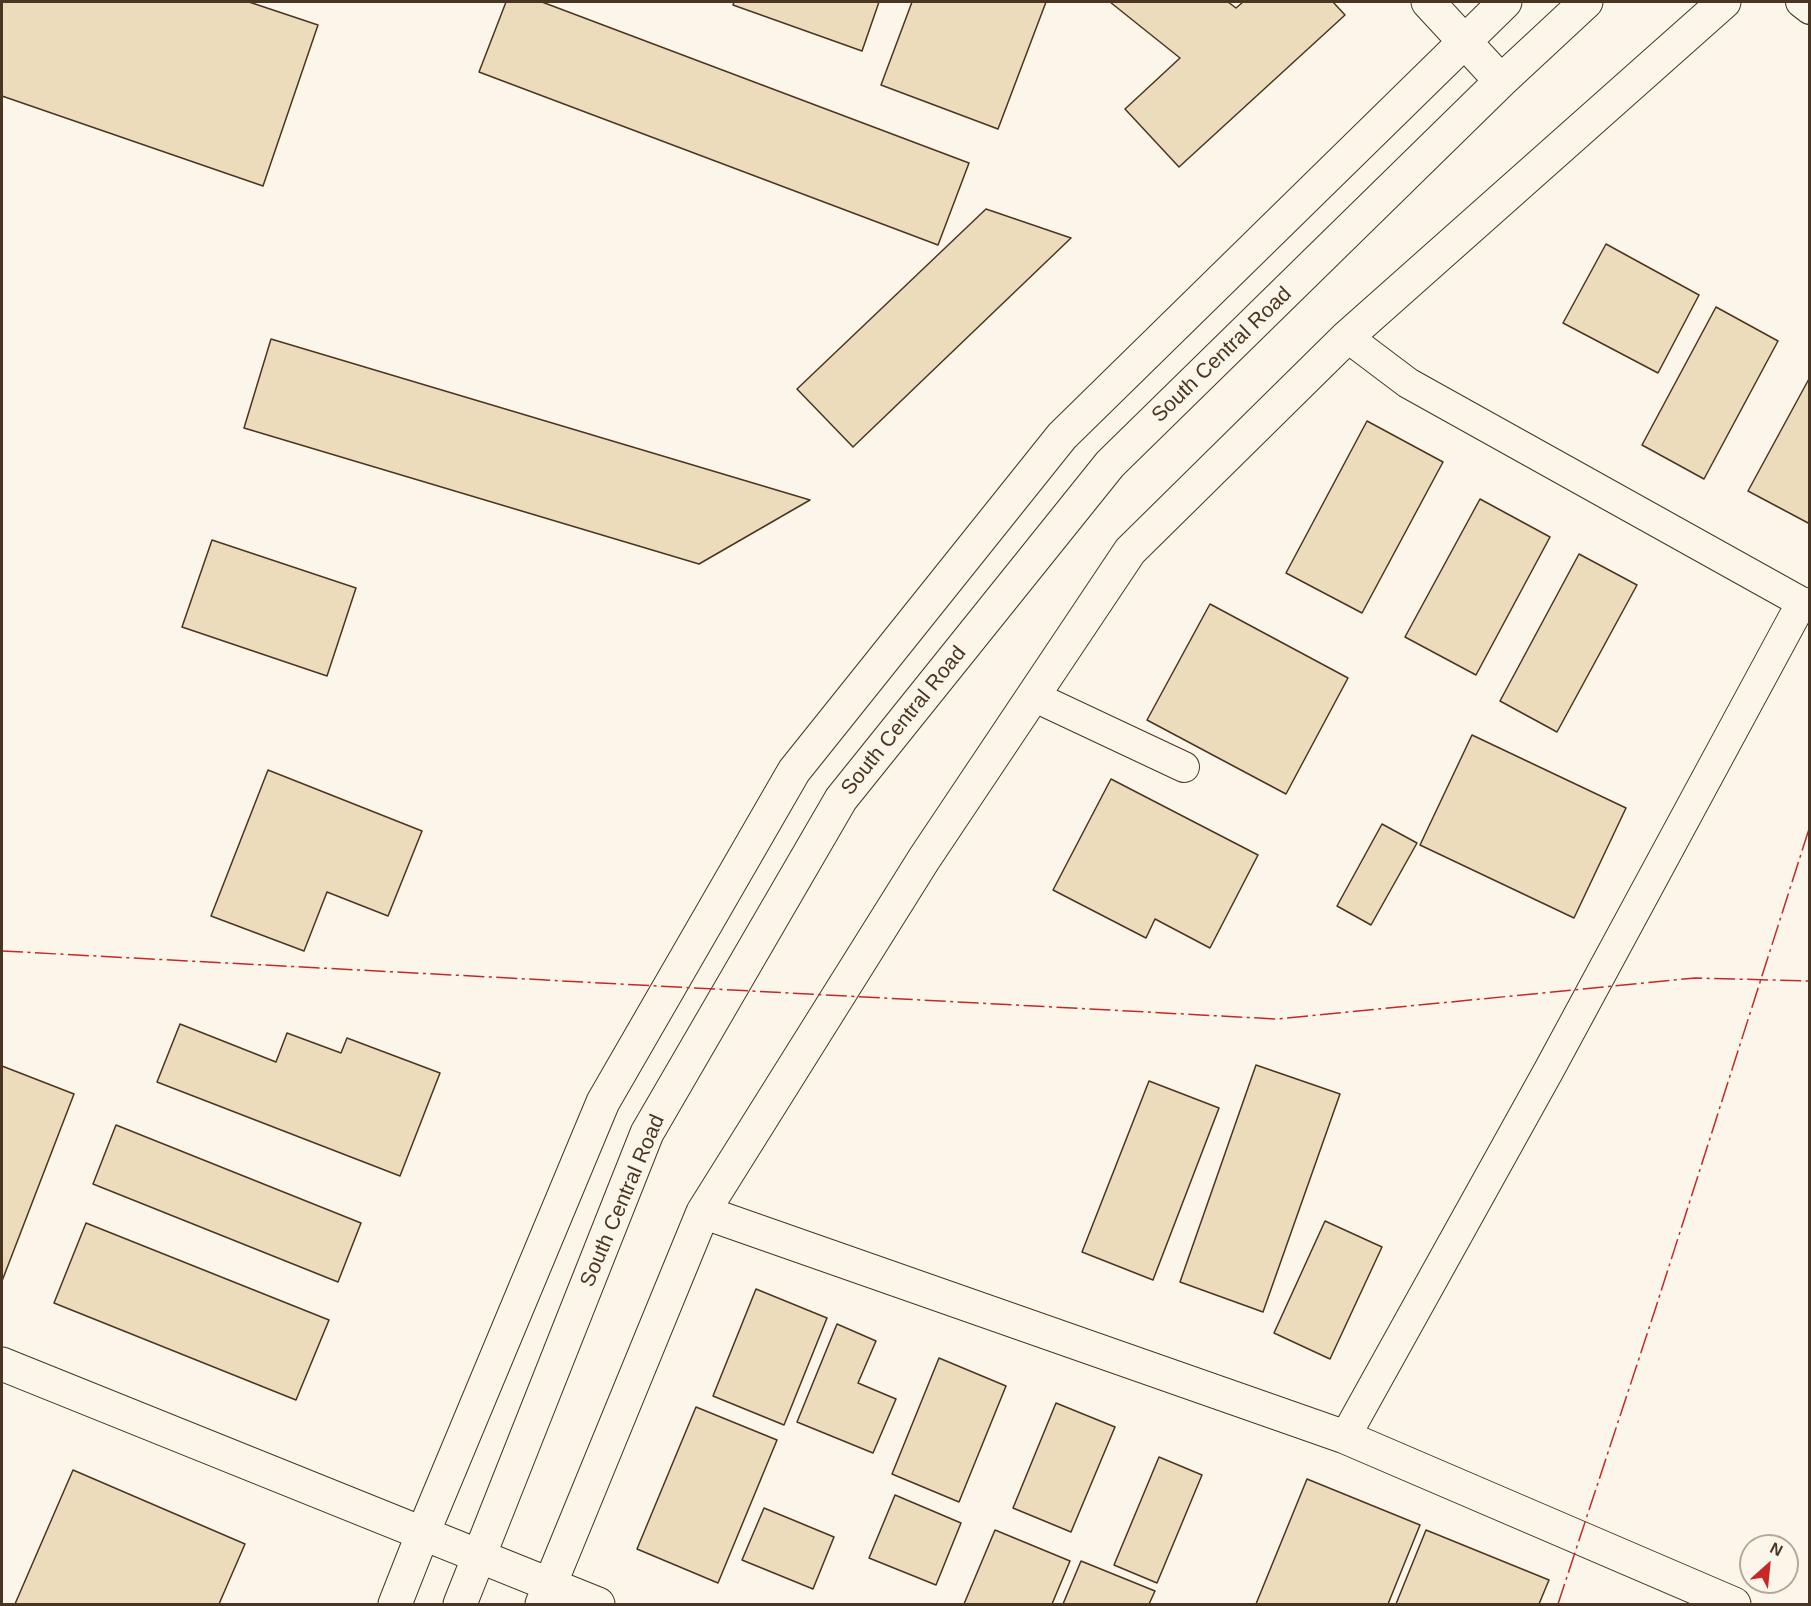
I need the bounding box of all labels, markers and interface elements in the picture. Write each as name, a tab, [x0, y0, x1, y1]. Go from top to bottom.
street label: South Central Road	[1147, 282, 1297, 428]
street label: South Central Road	[836, 641, 972, 801]
street label: South Central Road	[575, 1111, 671, 1291]
north arrow	[1739, 1534, 1799, 1594]
text: N	[1767, 1539, 1786, 1559]

